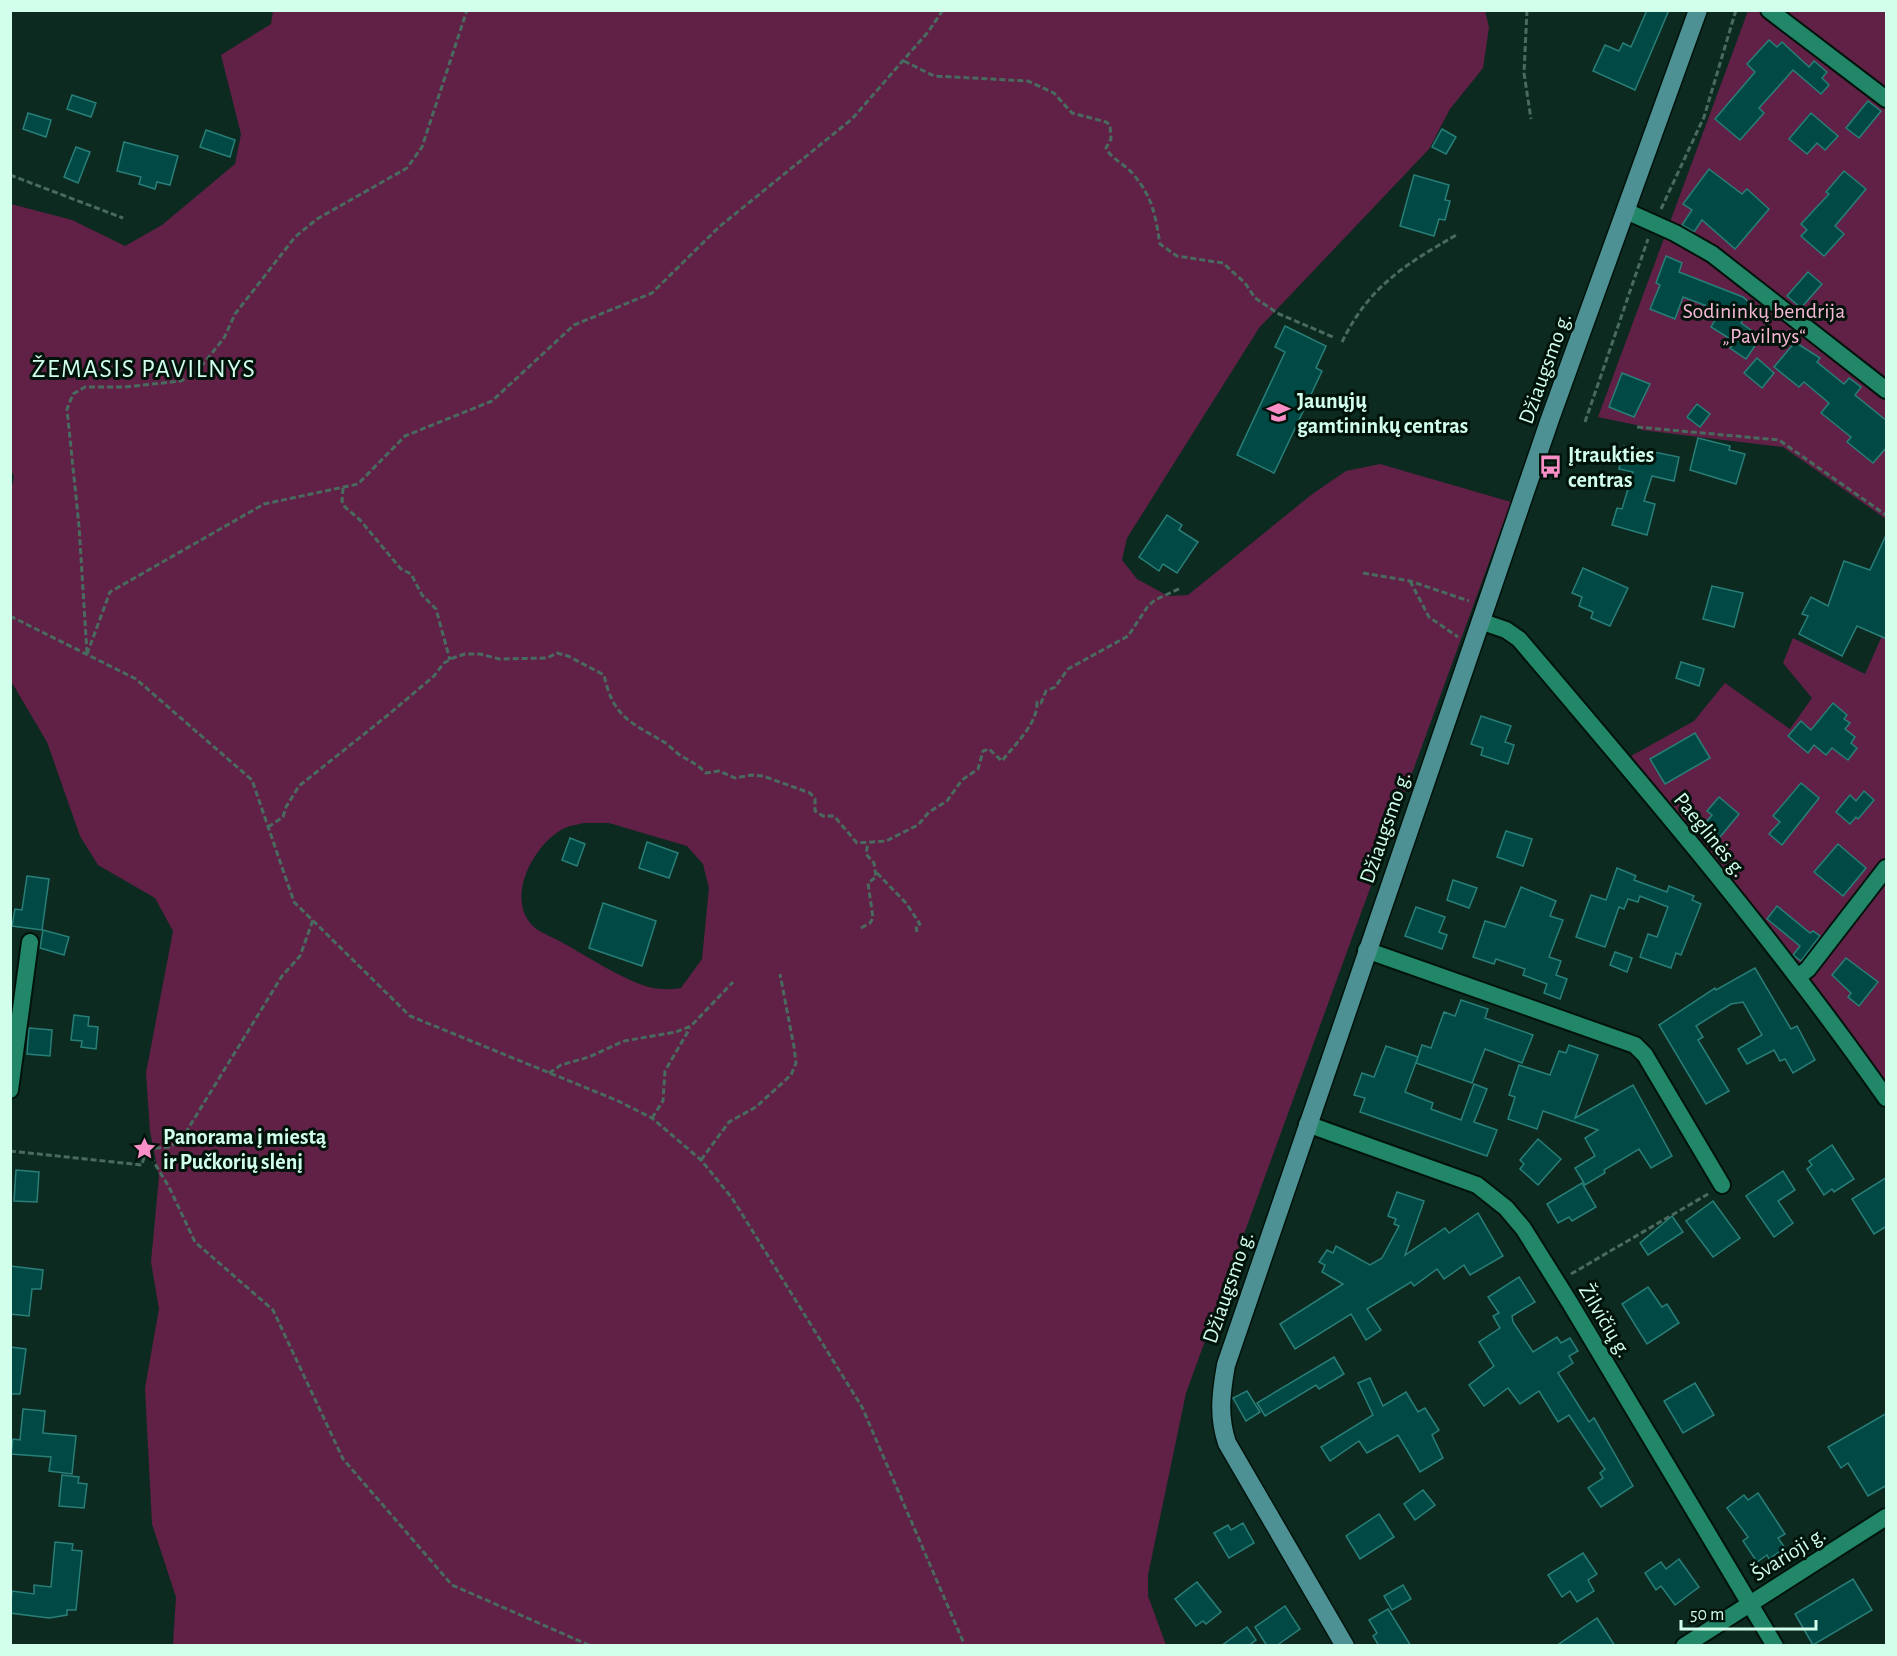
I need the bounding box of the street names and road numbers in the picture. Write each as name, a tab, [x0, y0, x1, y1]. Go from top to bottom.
street label: Džiaugsmo g.	[1515, 310, 1575, 427]
street label: Džiaugsmo g.	[1356, 769, 1414, 886]
street label: Paeglinės g.	[1670, 788, 1751, 881]
street label: Džiaugsmo g.	[1199, 1229, 1257, 1346]
street label: Žilvičių g.	[1575, 1279, 1636, 1361]
street label: Švarioji g.	[1747, 1522, 1829, 1585]

